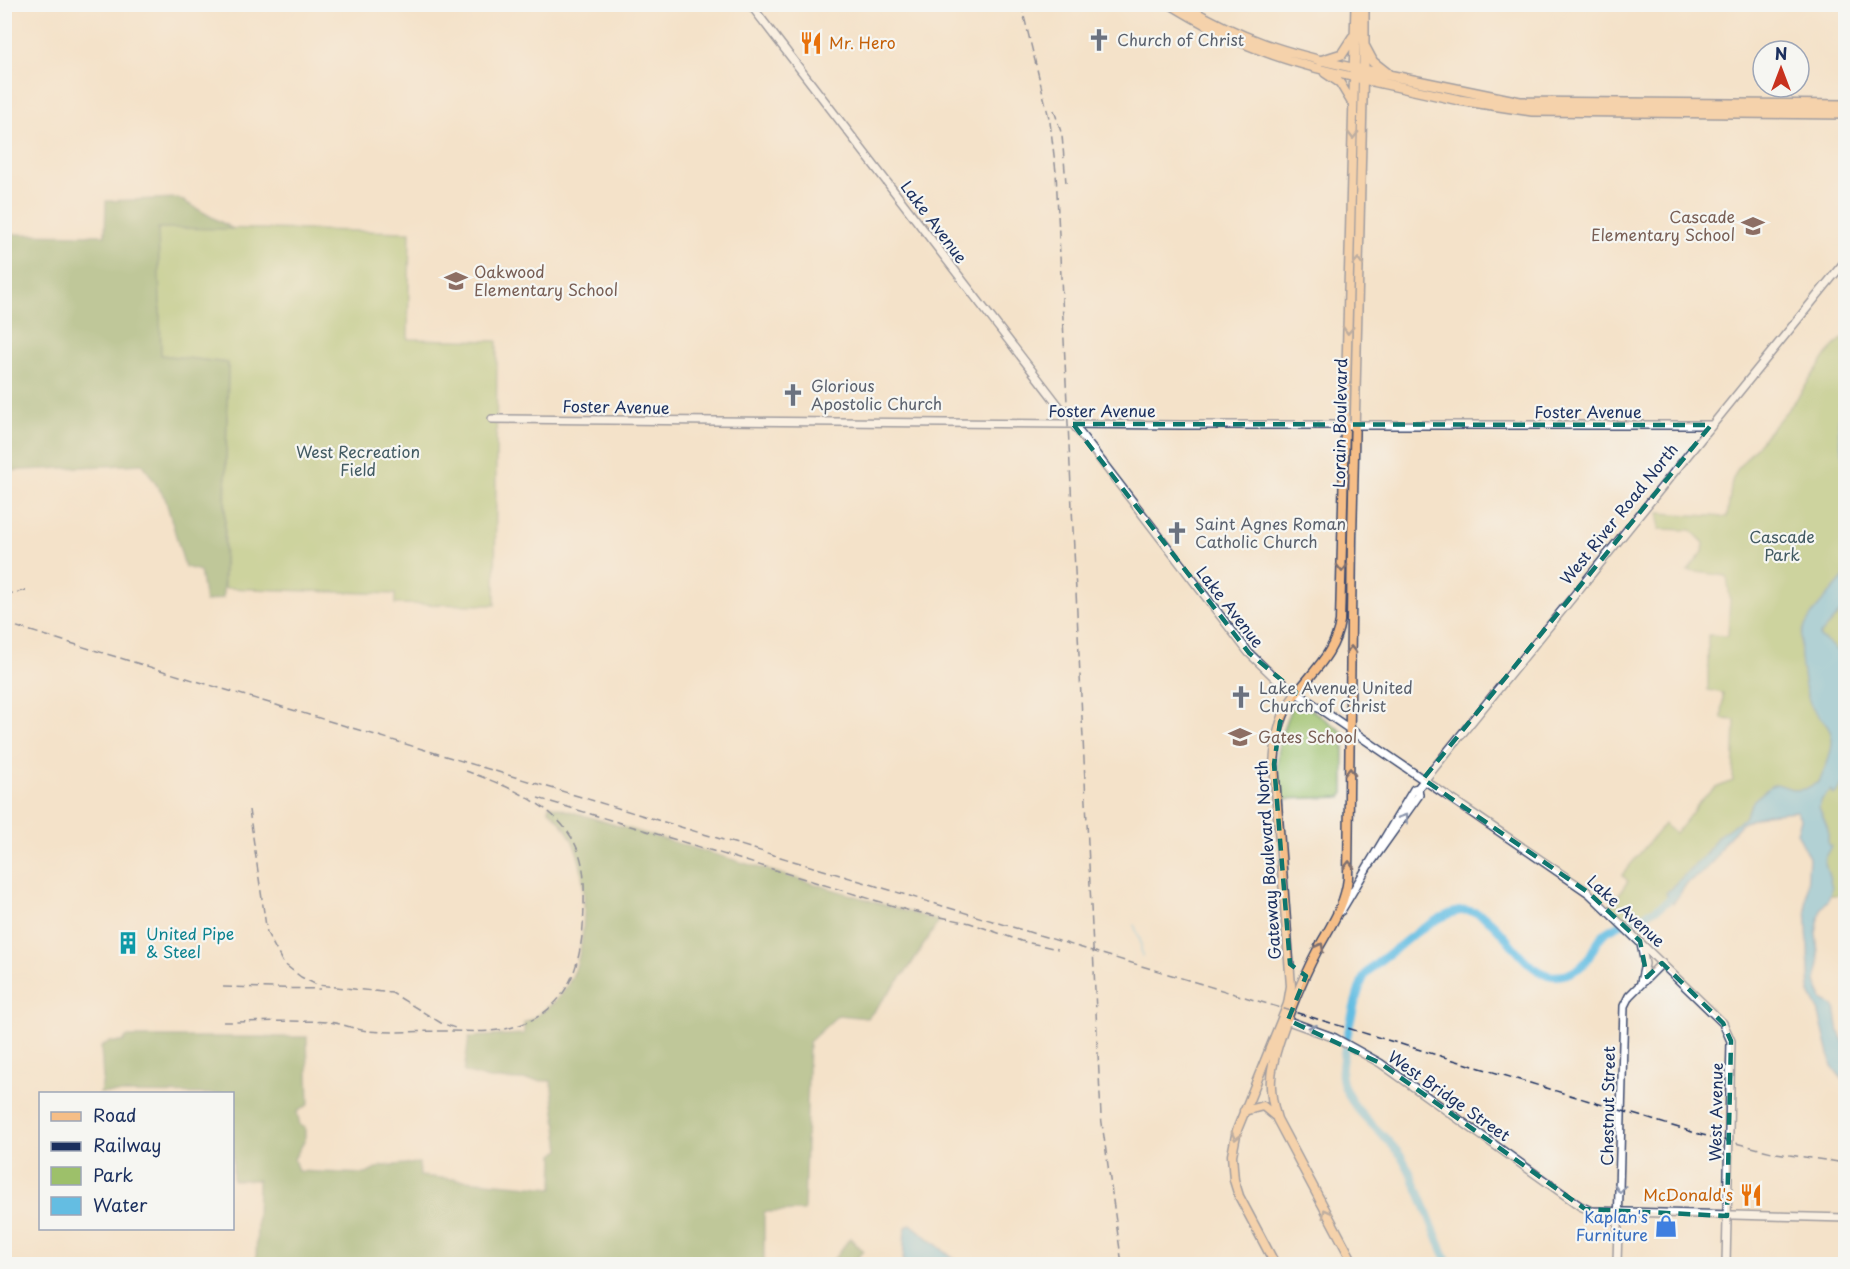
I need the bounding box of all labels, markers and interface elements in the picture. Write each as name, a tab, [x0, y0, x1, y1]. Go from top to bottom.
church icon: Church of Christ	[1086, 27, 1112, 53]
place label: Church of Christ	[1117, 27, 1244, 51]
restaurant icon: Mr. Hero	[798, 30, 824, 56]
place label: Mr. Hero	[829, 30, 896, 54]
north arrow	[1751, 39, 1811, 99]
text: N	[1775, 41, 1787, 65]
one-way arrow	[1346, 131, 1359, 140]
street label: Lake Avenue	[896, 175, 974, 268]
place label: Cascade Elementary School	[1591, 204, 1735, 246]
school or university icon: Cascade Elementary School	[1740, 213, 1766, 239]
one-way arrow	[1352, 257, 1365, 266]
place label: Oakwood Elementary School	[474, 259, 618, 301]
school or university icon: Oakwood Elementary School	[443, 268, 469, 294]
one-way arrow	[1342, 326, 1354, 335]
street label: Lorain Boulevard	[1326, 358, 1352, 488]
place label: Glorious Apostolic Church	[811, 373, 942, 415]
church icon: Glorious Apostolic Church	[780, 382, 806, 408]
street label: Foster Avenue	[562, 393, 670, 419]
street label: Foster Avenue	[1048, 398, 1156, 422]
street label: Foster Avenue	[1534, 399, 1642, 423]
street label: West River Road North	[1554, 438, 1683, 589]
park label: West Recreation Field	[296, 439, 420, 481]
place label: Saint Agnes Roman Catholic Church	[1195, 511, 1346, 553]
church icon: Saint Agnes Roman Catholic Church	[1164, 520, 1190, 546]
park label: Cascade Park	[1749, 524, 1815, 566]
street label: Lake Avenue	[1191, 561, 1270, 652]
one-way arrow	[1336, 563, 1348, 572]
one-way arrow	[1345, 645, 1357, 654]
place label: Lake Avenue United Church of Christ	[1259, 675, 1413, 717]
church icon: Lake Avenue United Church of Christ	[1228, 684, 1254, 710]
school or university icon: Gates School	[1227, 724, 1253, 750]
place label: Gates School	[1258, 724, 1357, 748]
street label: Gateway Boulevard North	[1248, 760, 1286, 960]
one-way arrow	[1343, 768, 1356, 777]
one-way arrow	[1397, 814, 1408, 825]
one-way arrow	[1343, 860, 1355, 869]
street label: Lake Avenue	[1582, 869, 1671, 952]
place label: United Pipe & Steel	[146, 921, 234, 963]
building icon: United Pipe & Steel	[115, 930, 141, 956]
one-way arrow	[1313, 943, 1324, 954]
one-way arrow	[1307, 1024, 1318, 1036]
street label: West Bridge Street	[1384, 1044, 1516, 1147]
street label: Chestnut Street	[1594, 1046, 1620, 1166]
street label: West Avenue	[1702, 1062, 1728, 1162]
legend	[39, 1092, 234, 1230]
text: Road	[93, 1101, 137, 1128]
one-way arrow	[1231, 1130, 1243, 1141]
text: Railway	[93, 1131, 161, 1158]
text: Park	[93, 1161, 133, 1188]
place label: McDonald's	[1643, 1182, 1733, 1206]
restaurant icon: McDonald's	[1738, 1182, 1764, 1208]
one-way arrow	[1613, 1185, 1626, 1194]
text: Water	[93, 1191, 148, 1218]
place label: Kaplan's Furniture	[1576, 1204, 1648, 1246]
one-way arrow	[1322, 1208, 1333, 1219]
shop icon: Kaplan's Furniture	[1653, 1213, 1679, 1239]

